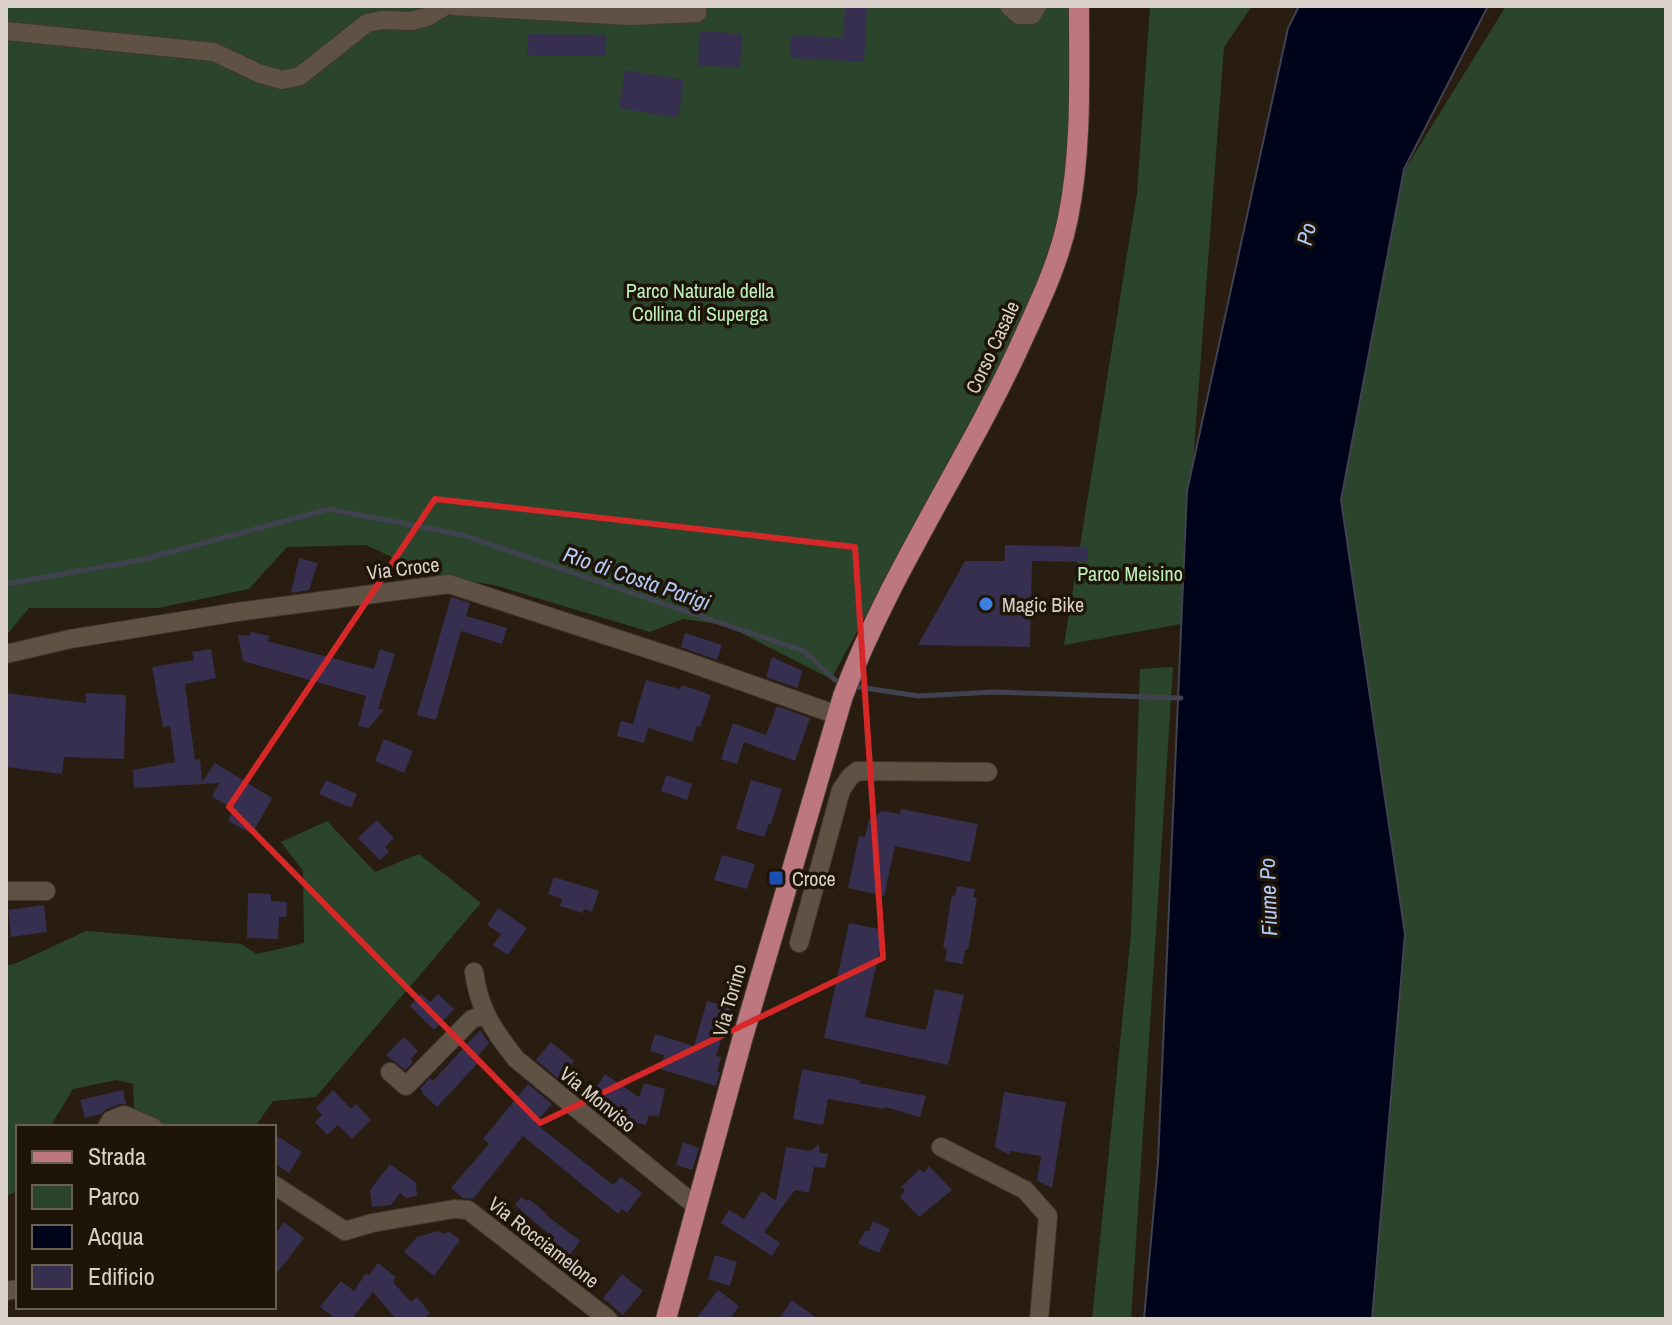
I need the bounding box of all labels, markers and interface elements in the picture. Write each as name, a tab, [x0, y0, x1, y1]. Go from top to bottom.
water label: Po	[1289, 220, 1323, 248]
park label: Parco Naturale della Collina di Superga	[626, 277, 774, 327]
street label: Corso Casale	[959, 296, 1025, 398]
water label: Rio di Costa Parigi	[560, 539, 714, 617]
street label: Via Croce	[365, 550, 441, 586]
park label: Parco Meisino	[1077, 560, 1183, 587]
place label: Magic Bike	[1002, 591, 1084, 618]
marker: Magic Bike	[977, 595, 995, 613]
water label: Fiume Po	[1252, 857, 1284, 937]
place label: Croce	[792, 865, 836, 892]
marker: Croce	[767, 869, 785, 887]
street label: Via Torino	[706, 961, 752, 1039]
street label: Via Monviso	[554, 1060, 642, 1138]
legend	[16, 1125, 276, 1309]
text: Strada	[88, 1140, 146, 1172]
text: Parco	[88, 1180, 139, 1212]
street label: Via Rocciamelone	[483, 1190, 605, 1294]
text: Acqua	[87, 1220, 144, 1252]
text: Edificio	[88, 1260, 155, 1292]

